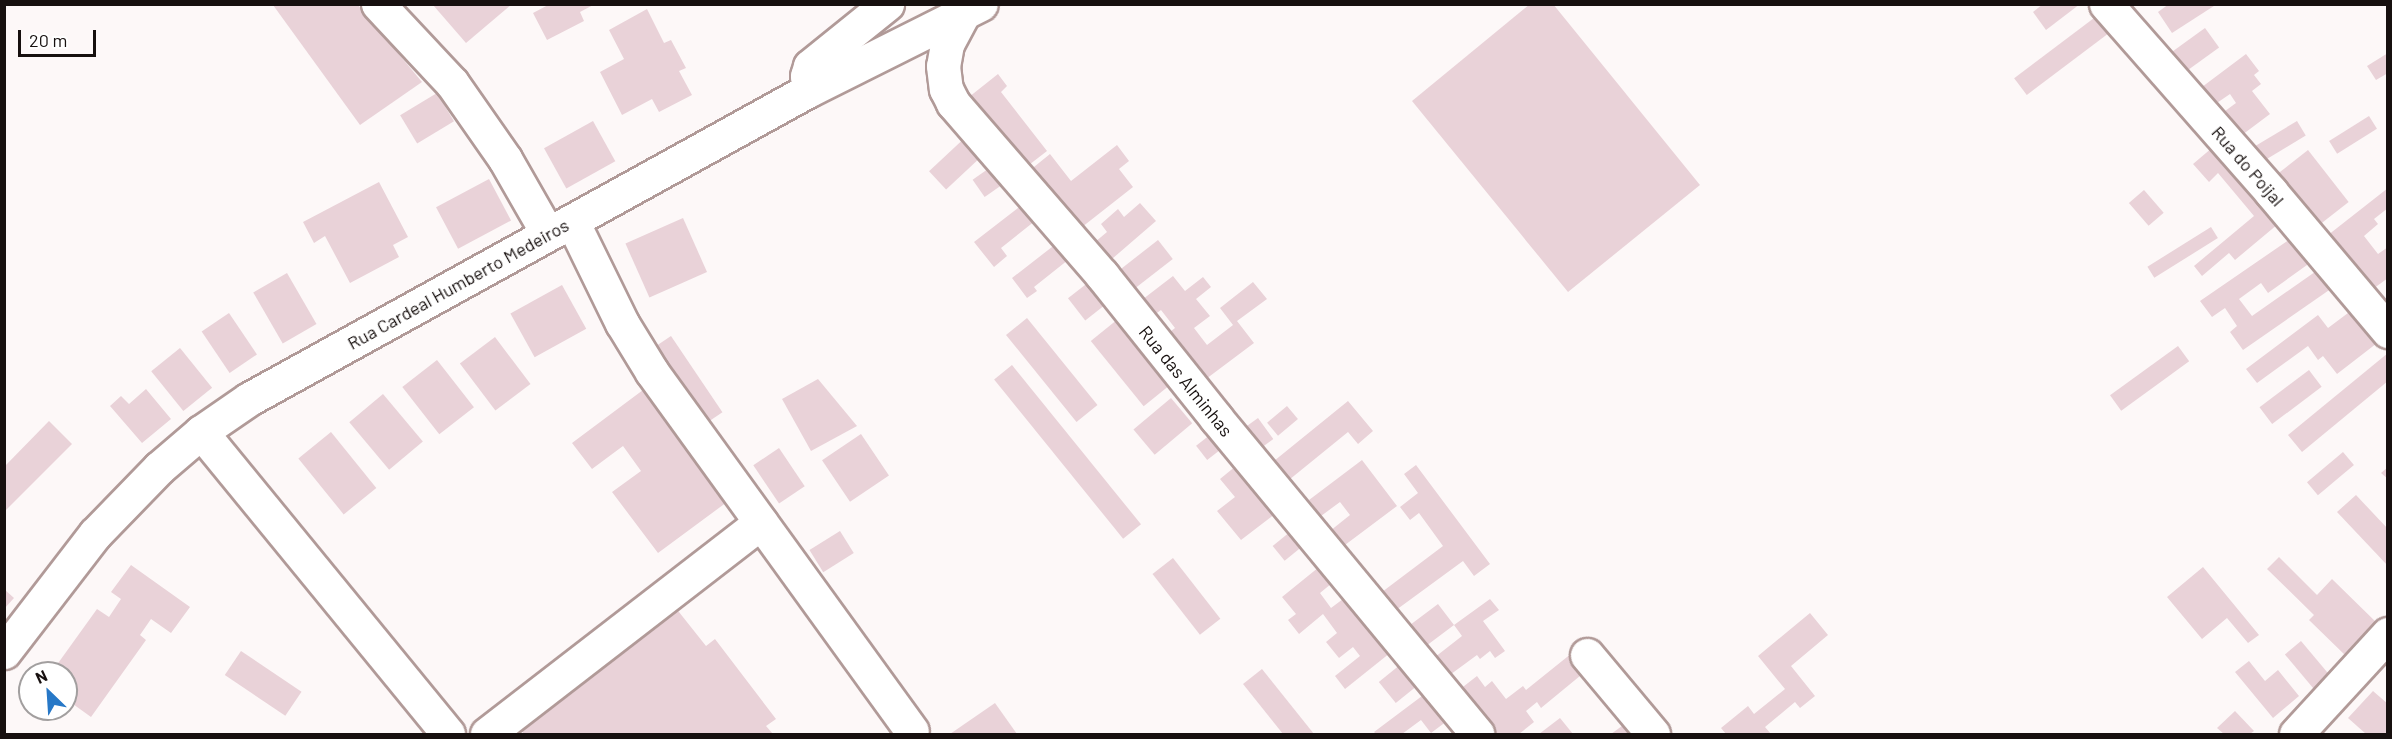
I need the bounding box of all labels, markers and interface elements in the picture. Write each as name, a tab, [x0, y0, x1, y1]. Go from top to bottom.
scale bar	[21, 18, 99, 56]
text: 20 m	[29, 29, 67, 51]
street label: Rua do Poijal	[2207, 121, 2289, 211]
street label: Rua Cardeal Humberto Medeiros	[344, 214, 572, 354]
street label: Rua das Alminhas	[1135, 321, 1237, 441]
north arrow	[18, 661, 78, 721]
text: N	[32, 665, 50, 687]

